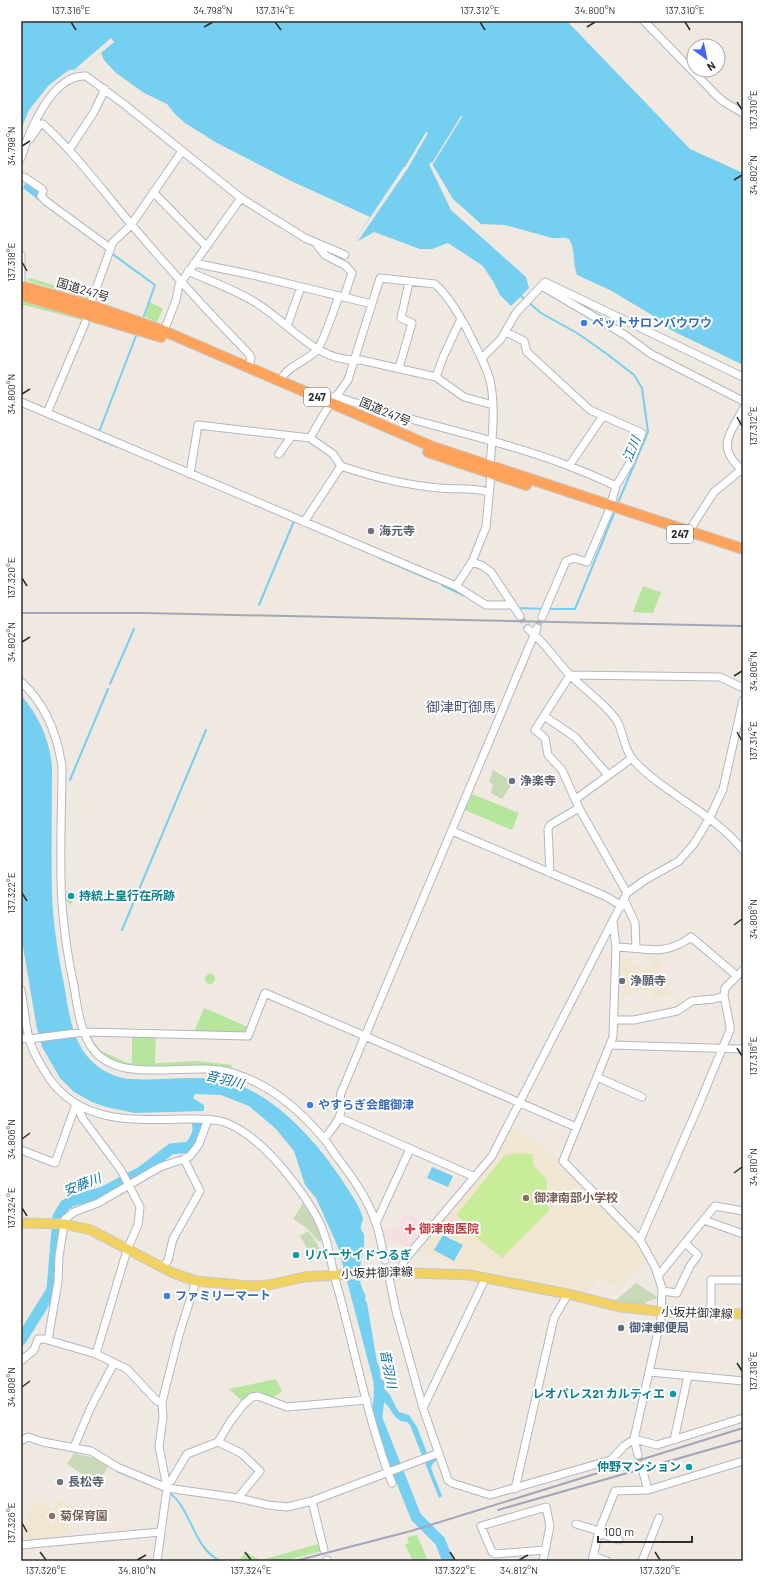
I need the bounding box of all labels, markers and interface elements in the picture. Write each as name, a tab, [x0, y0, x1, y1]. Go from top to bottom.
text: 137.316°E	[51, 4, 91, 16]
text: 34.798°N	[193, 4, 233, 16]
text: 137.314°E	[255, 4, 295, 16]
text: 137.312°E	[460, 4, 500, 16]
text: 34.800°N	[575, 4, 615, 16]
text: 137.310°E	[665, 4, 705, 16]
north arrow	[686, 38, 726, 78]
text: N	[705, 59, 718, 74]
text: 137.310°E	[747, 90, 759, 130]
text: 34.798°N	[5, 126, 17, 166]
text: 34.802°N	[747, 155, 759, 195]
text: 137.318°E	[5, 242, 17, 282]
street label: 国道247号	[55, 274, 111, 304]
place label: ペットサロンバウワウ	[592, 315, 712, 329]
marker: ペットサロンバウワウ	[579, 318, 589, 328]
text: 34.800°N	[5, 374, 17, 414]
road number: 247	[304, 388, 330, 406]
street label: 国道247号	[358, 394, 413, 428]
text: 137.312°E	[747, 406, 759, 446]
water label: 江川	[619, 432, 644, 464]
place label: 海元寺	[379, 523, 415, 537]
road number: 247	[667, 525, 693, 543]
marker: 海元寺	[366, 526, 376, 536]
text: 137.320°E	[5, 557, 17, 599]
text: 34.802°N	[5, 622, 17, 662]
text: 34.806°N	[747, 651, 759, 691]
district label: 御津町御馬	[426, 698, 496, 715]
text: 137.314°E	[747, 721, 759, 761]
place label: 浄楽寺	[520, 773, 556, 787]
marker: 浄楽寺	[507, 776, 517, 786]
text: 137.322°E	[5, 872, 17, 914]
place label: 持統上皇行在所跡	[79, 888, 175, 902]
marker: 持統上皇行在所跡	[66, 891, 76, 901]
text: 34.808°N	[747, 899, 759, 939]
place label: 浄願寺	[630, 973, 666, 987]
marker: 浄願寺	[617, 976, 627, 986]
text: 137.316°E	[747, 1036, 759, 1076]
water label: 音羽川	[204, 1067, 248, 1092]
place label: やすらぎ会館御津	[318, 1097, 414, 1111]
marker: やすらぎ会館御津	[305, 1100, 315, 1110]
text: 34.806°N	[5, 1119, 17, 1159]
text: 34.810°N	[747, 1148, 759, 1186]
water label: 安藤川	[61, 1169, 105, 1199]
text: 137.324°E	[5, 1187, 17, 1229]
place label: 御津南部小学校	[534, 1190, 618, 1204]
marker: 御津南部小学校	[521, 1193, 531, 1203]
place label: 御津南医院	[419, 1221, 479, 1235]
marker: 御津南医院	[404, 1223, 416, 1235]
place label: リバーサイドつるぎ	[304, 1247, 412, 1261]
marker: リバーサイドつるぎ	[291, 1250, 301, 1260]
street label: 小坂井御津線	[341, 1264, 413, 1280]
place label: ファミリーマート	[175, 1288, 271, 1302]
marker: ファミリーマート	[162, 1291, 172, 1301]
street label: 小坂井御津線	[661, 1304, 733, 1320]
place label: 御津郵便局	[629, 1320, 689, 1334]
marker: 御津郵便局	[616, 1323, 626, 1333]
water label: 音羽川	[377, 1348, 401, 1392]
text: 137.318°E	[747, 1351, 759, 1391]
text: 34.808°N	[5, 1367, 17, 1407]
place label: レオパレス21 カルティエ	[532, 1386, 665, 1400]
marker: レオパレス21 カルティエ	[668, 1389, 678, 1399]
place label: 仲野マンション	[597, 1459, 681, 1473]
marker: 仲野マンション	[684, 1462, 694, 1472]
place label: 長松寺	[68, 1474, 104, 1488]
marker: 長松寺	[55, 1477, 65, 1487]
text: 137.326°E	[5, 1502, 17, 1544]
place label: 菊保育園	[60, 1508, 108, 1522]
marker: 菊保育園	[47, 1511, 57, 1521]
scale bar	[598, 1518, 692, 1544]
text: 100 m	[604, 1524, 634, 1538]
text: 137.326°E	[25, 1564, 67, 1576]
text: 34.810°N	[118, 1564, 156, 1576]
text: 137.324°E	[230, 1564, 272, 1576]
text: 137.322°E	[434, 1564, 476, 1576]
text: 34.812°N	[500, 1564, 538, 1576]
text: 137.320°E	[639, 1564, 681, 1576]

